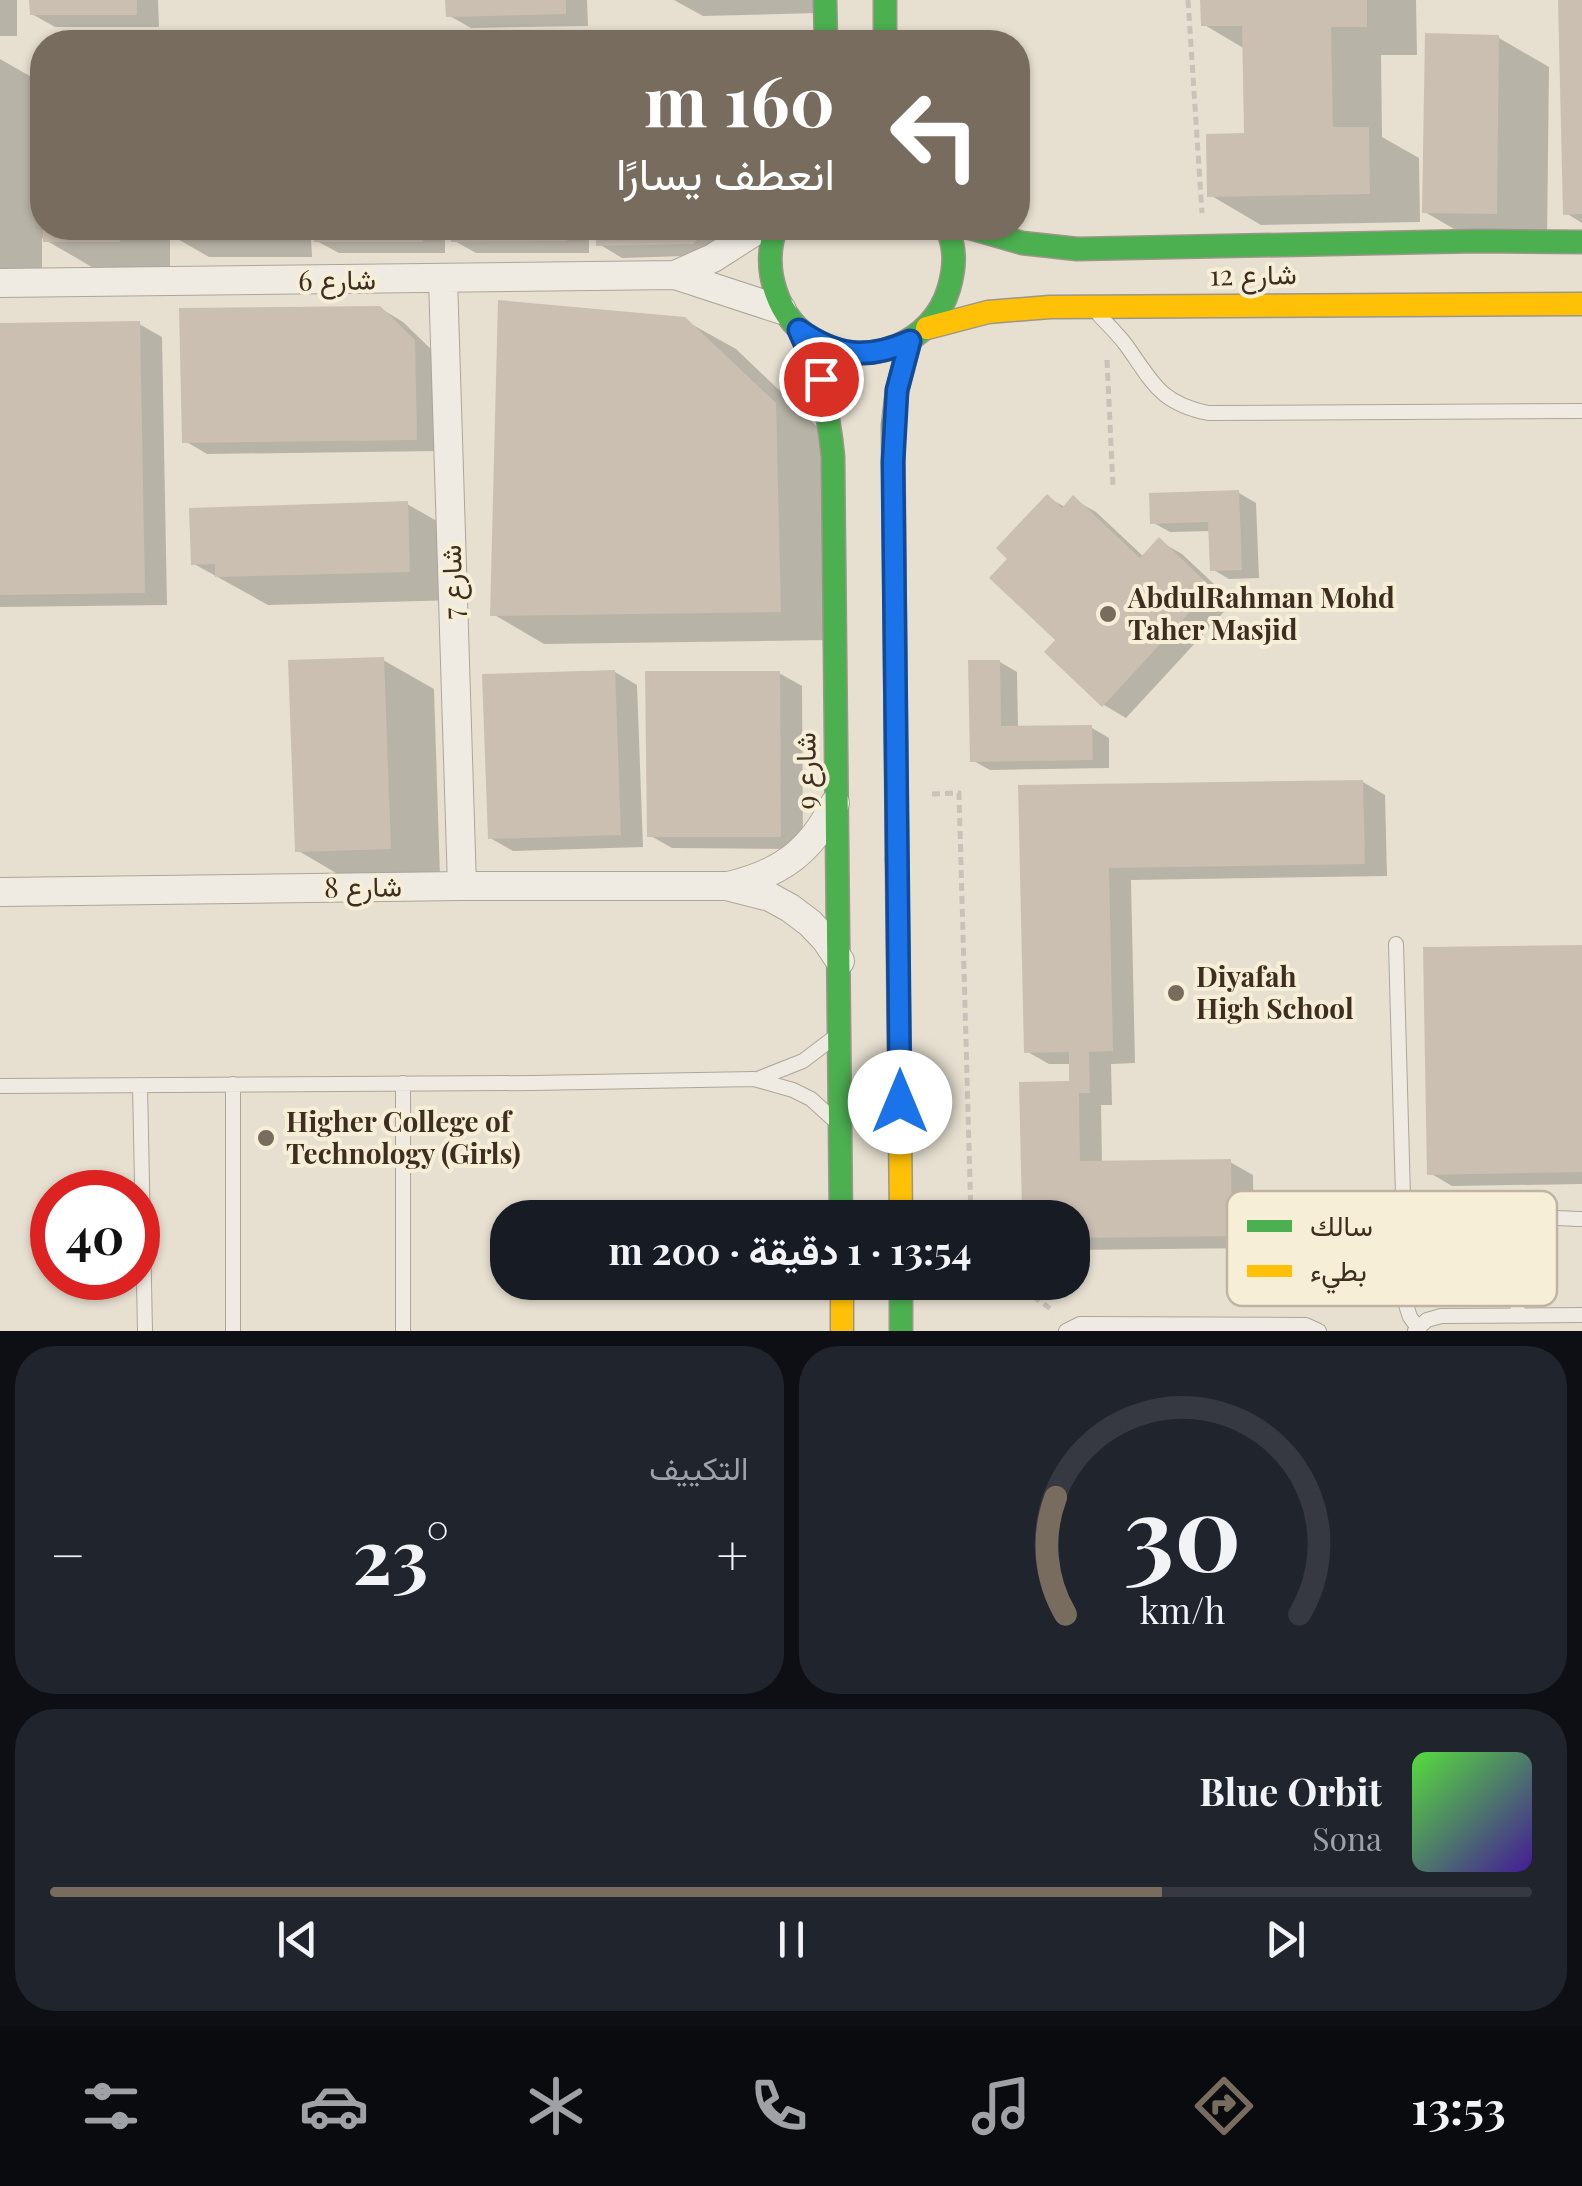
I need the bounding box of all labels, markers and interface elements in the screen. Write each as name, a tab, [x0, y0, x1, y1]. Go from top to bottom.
text: 160 m	[644, 51, 835, 145]
icon: left	[870, 70, 1000, 200]
text: انعطف يسارًا	[616, 141, 835, 201]
street label: شارع 12	[1209, 254, 1297, 295]
street label: شارع 6	[298, 259, 376, 300]
pin	[779, 337, 864, 422]
icon: arrive	[794, 352, 849, 407]
street label: شارع 7	[431, 544, 472, 620]
place label: AbdulRahman Mohd Taher Masjid	[1127, 578, 1395, 647]
marker: AbdulRahman Mohd Taher Masjid	[1097, 603, 1119, 625]
street label: شارع 9	[785, 732, 826, 810]
street label: شارع 8	[324, 866, 402, 907]
place label: Diyafah High School	[1196, 957, 1354, 1026]
marker: Diyafah High School	[1165, 982, 1187, 1004]
position arrow	[848, 1050, 952, 1154]
place label: Higher College of Technology (Girls)	[286, 1102, 521, 1171]
marker: Higher College of Technology (Girls)	[255, 1127, 277, 1149]
speed limit sign: 40	[30, 1170, 160, 1300]
legend	[1227, 1191, 1557, 1306]
text: سالك	[1310, 1206, 1373, 1243]
text: 13:54 · 1 دقيقة · 200 m	[608, 1224, 972, 1275]
text: بطيء	[1310, 1251, 1367, 1294]
text: التكييف	[649, 1445, 749, 1488]
text: 30	[1124, 1459, 1242, 1598]
text: 23°	[352, 1503, 449, 1603]
text: −	[50, 1516, 86, 1590]
text: +	[716, 1516, 748, 1590]
text: km/h	[1140, 1585, 1226, 1633]
text: Blue Orbit	[1199, 1765, 1382, 1816]
text: Sona	[1312, 1816, 1382, 1859]
icon: previous	[270, 1912, 325, 1967]
icon: pause	[764, 1912, 819, 1967]
icon: next	[1258, 1912, 1313, 1967]
icon: filters	[76, 2071, 146, 2141]
icon: car	[299, 2071, 369, 2141]
icon: climate	[521, 2071, 591, 2141]
icon: phone	[744, 2071, 814, 2141]
icon: music	[966, 2071, 1036, 2141]
icon: directions	[1189, 2071, 1259, 2141]
text: 13:53	[1411, 2076, 1506, 2136]

